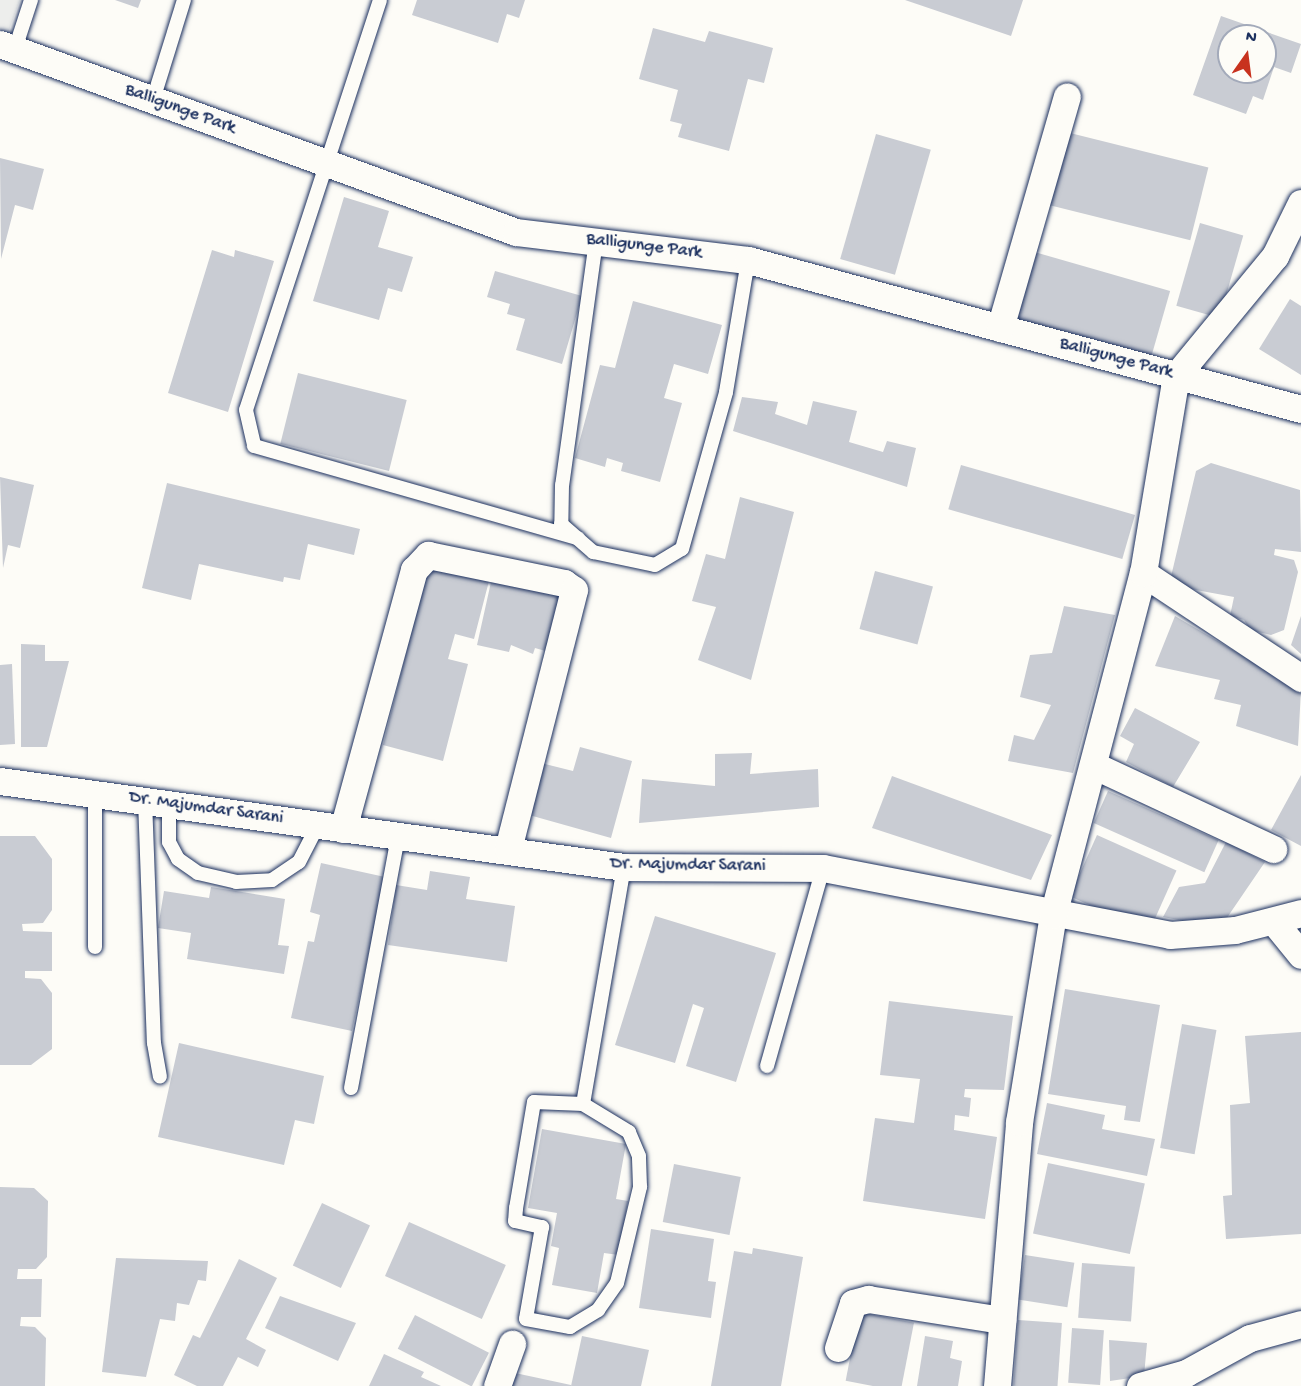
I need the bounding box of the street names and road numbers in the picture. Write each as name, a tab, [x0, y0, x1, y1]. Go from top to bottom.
street label: Balligunge Park	[122, 80, 238, 140]
street label: Balligunge Park	[585, 229, 703, 265]
street label: Balligunge Park	[1057, 334, 1175, 384]
street label: Dr. Majumdar Sarani	[128, 787, 284, 831]
street label: Dr. Majumdar Sarani	[610, 854, 766, 878]

